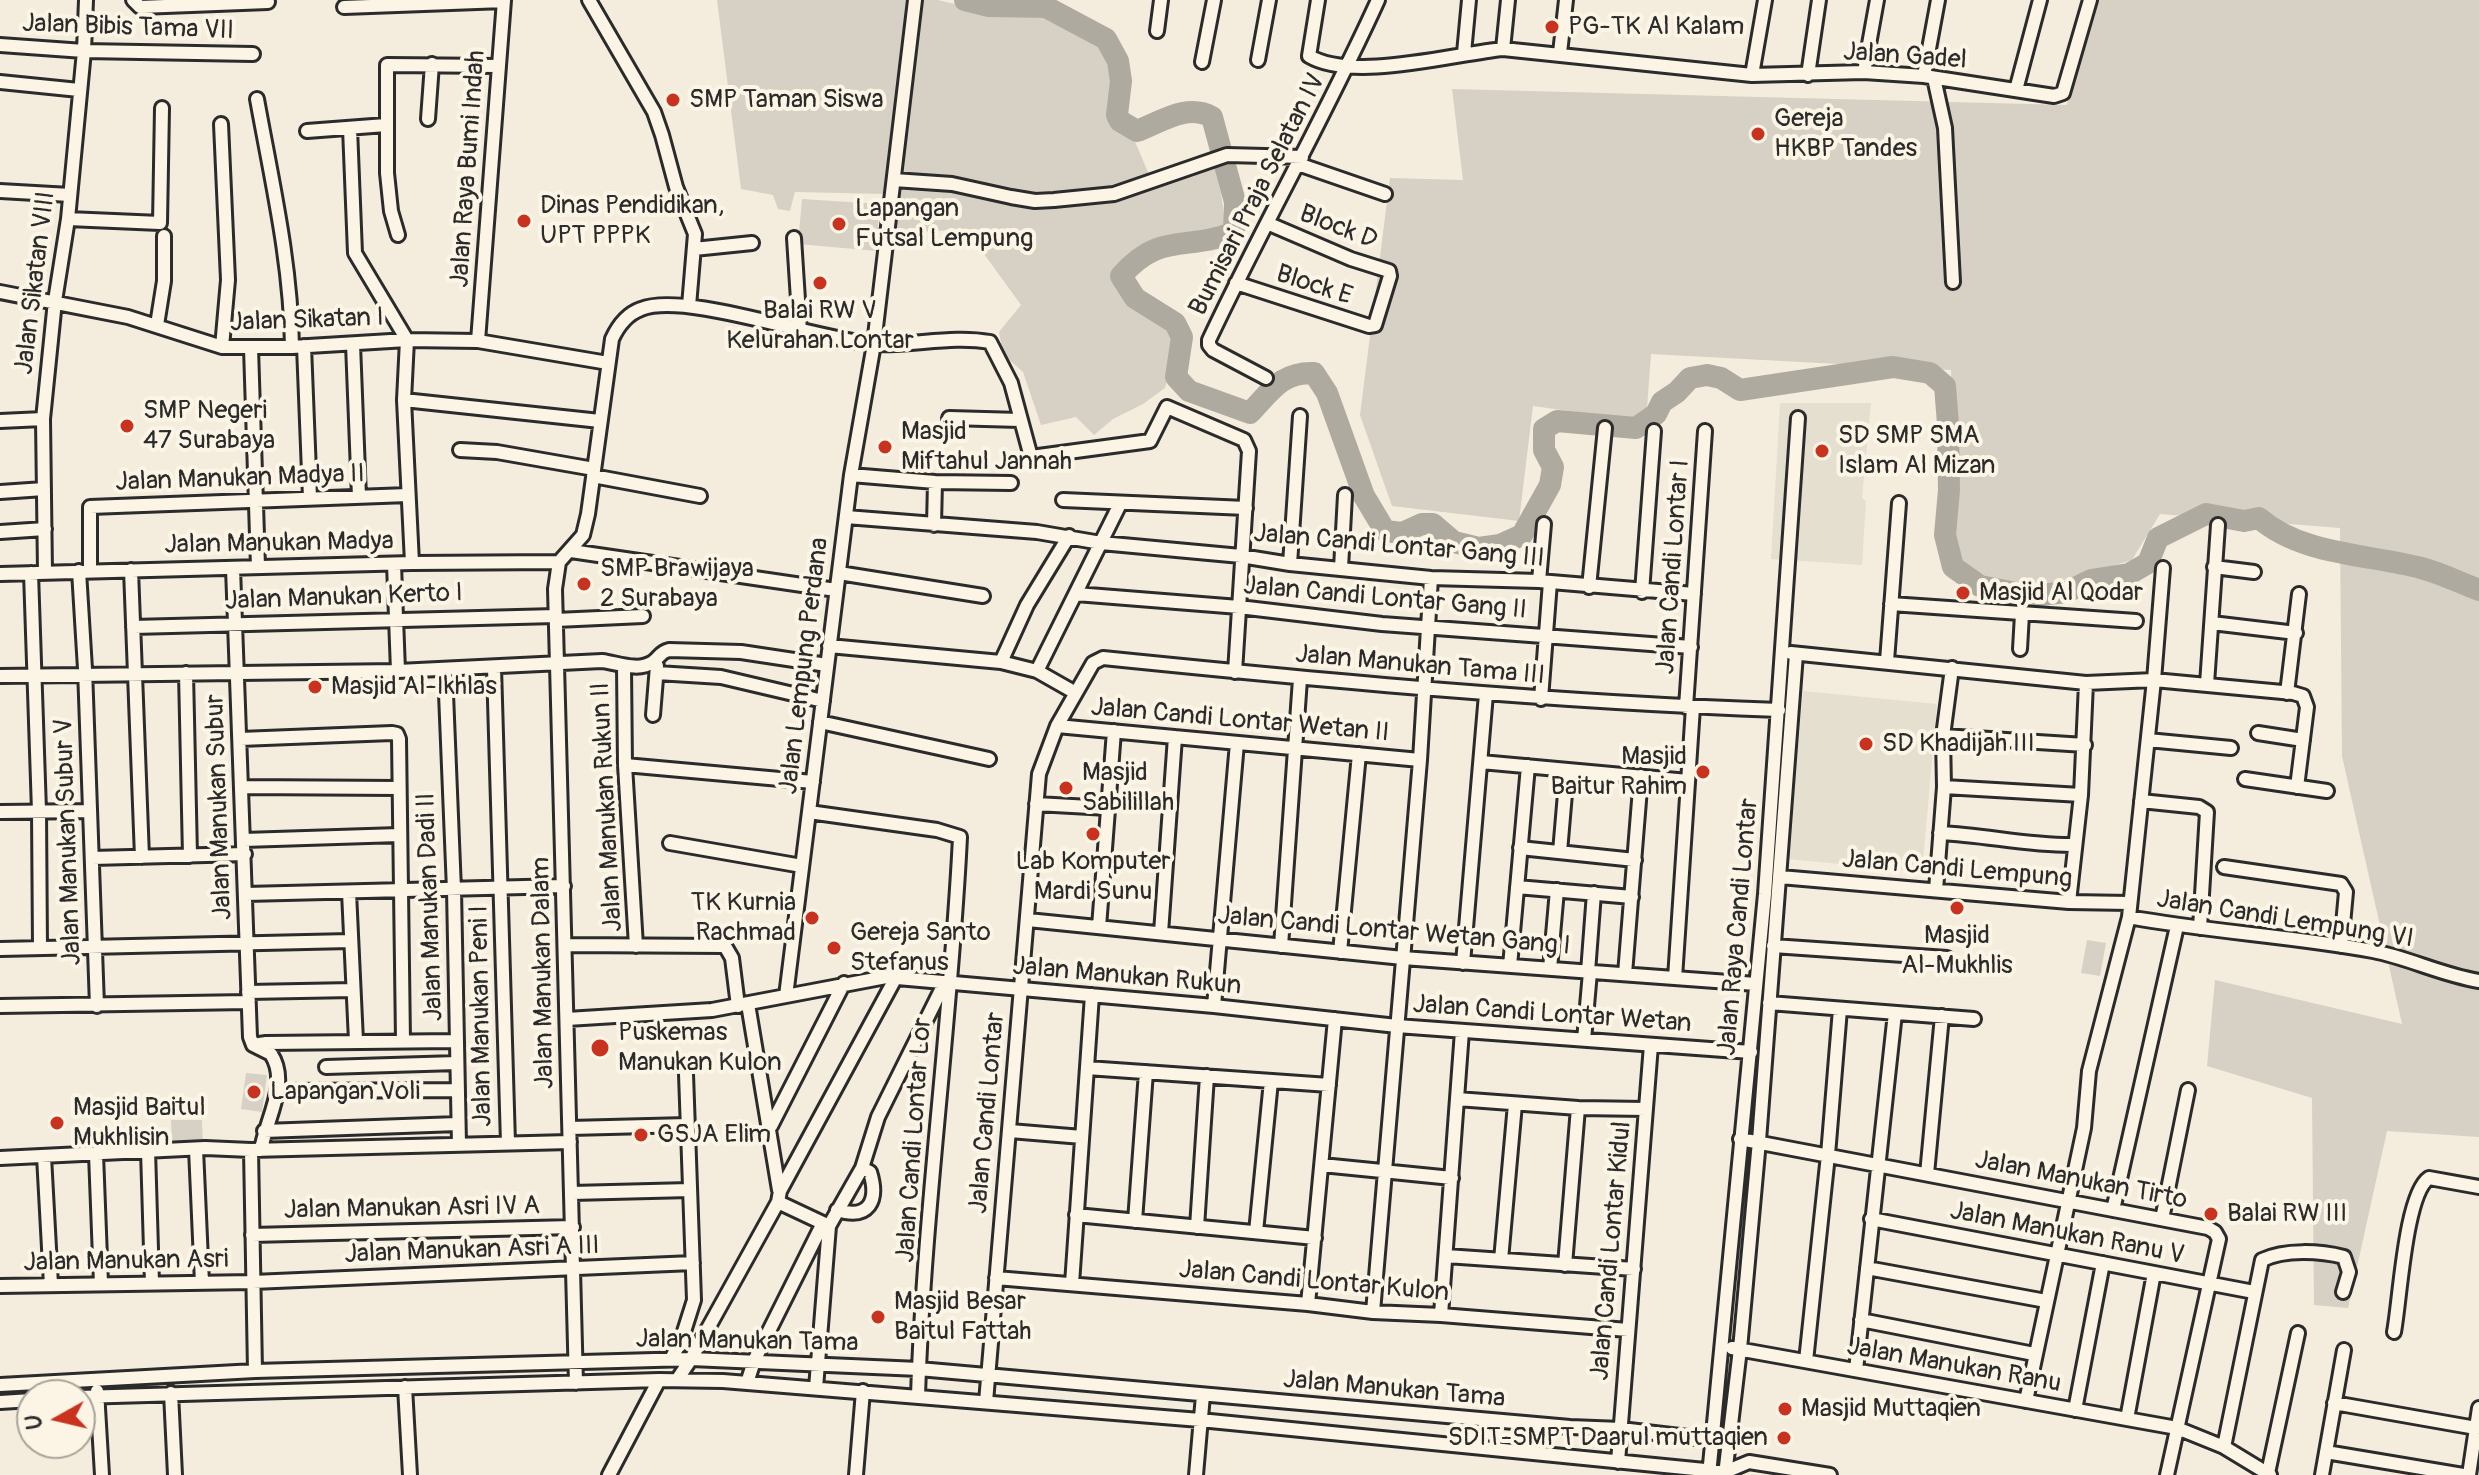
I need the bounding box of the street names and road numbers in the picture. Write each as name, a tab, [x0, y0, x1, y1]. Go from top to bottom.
street label: Jalan Bibis Tama VII	[21, 9, 235, 47]
street label: Jalan Gadel	[1842, 37, 1968, 77]
street label: Jalan Raya Bumi Indah	[445, 49, 493, 289]
street label: Bumisari Praja Selatan IV	[1183, 69, 1333, 321]
street label: Jalan Sikatan VIII	[9, 190, 63, 376]
street label: Block D	[1295, 199, 1381, 257]
street label: Block E	[1272, 259, 1356, 313]
street label: Jalan Sikatan I	[230, 303, 384, 339]
street label: Jalan Manukan Madya II	[115, 459, 365, 499]
street label: Jalan Candi Lontar I	[1651, 459, 1697, 675]
street label: Jalan Candi Lontar Gang III	[1252, 519, 1546, 575]
street label: Jalan Manukan Madya	[164, 526, 394, 562]
street label: Jalan Lempung Perdana	[774, 536, 836, 796]
street label: Jalan Candi Lontar Gang II	[1242, 571, 1528, 627]
street label: Jalan Manukan Kerto I	[225, 578, 463, 618]
street label: Jalan Manukan Tama III	[1294, 640, 1546, 692]
street label: Jalan Manukan Rukun II	[586, 681, 630, 933]
street label: Jalan Candi Lontar Wetan II	[1089, 692, 1391, 750]
street label: Jalan Manukan Subur	[200, 693, 240, 921]
street label: Jalan Manukan Subur V	[49, 718, 89, 966]
street label: Jalan Manukan Dadi II	[411, 792, 451, 1022]
street label: Jalan Raya Candi Lontar	[1712, 797, 1766, 1057]
street label: Jalan Candi Lempung	[1841, 844, 2073, 896]
street label: Jalan Manukan Dalam	[526, 856, 562, 1090]
street label: Jalan Candi Lempung VI	[2154, 884, 2416, 956]
street label: Jalan Candi Lontar Wetan Gang I	[1216, 901, 1572, 963]
street label: Jalan Manukan Peni I	[464, 905, 500, 1127]
street label: Jalan Manukan Rukun	[1011, 951, 1243, 1003]
street label: Jalan Candi Lontar Wetan	[1412, 990, 1692, 1040]
street label: Jalan Candi Lontar	[964, 1011, 1012, 1215]
street label: Jalan Candi Lontar Lor	[891, 1016, 939, 1264]
street label: Jalan Candi Lontar Kidul	[1585, 1120, 1639, 1382]
street label: Jalan Manukan Tirto	[1972, 1145, 2190, 1217]
street label: Jalan Manukan Asri IV A	[284, 1191, 540, 1227]
street label: Jalan Manukan Ranu V	[1947, 1196, 2187, 1272]
street label: Jalan Manukan Asri A III	[344, 1231, 600, 1271]
street label: Jalan Manukan Asri	[23, 1245, 229, 1279]
street label: Jalan Candi Lontar Kulon	[1178, 1255, 1450, 1309]
street label: Jalan Manukan Tama	[635, 1324, 859, 1360]
street label: Jalan Manukan Ranu	[1844, 1332, 2064, 1400]
street label: Jalan Manukan Tama	[1282, 1365, 1506, 1415]

